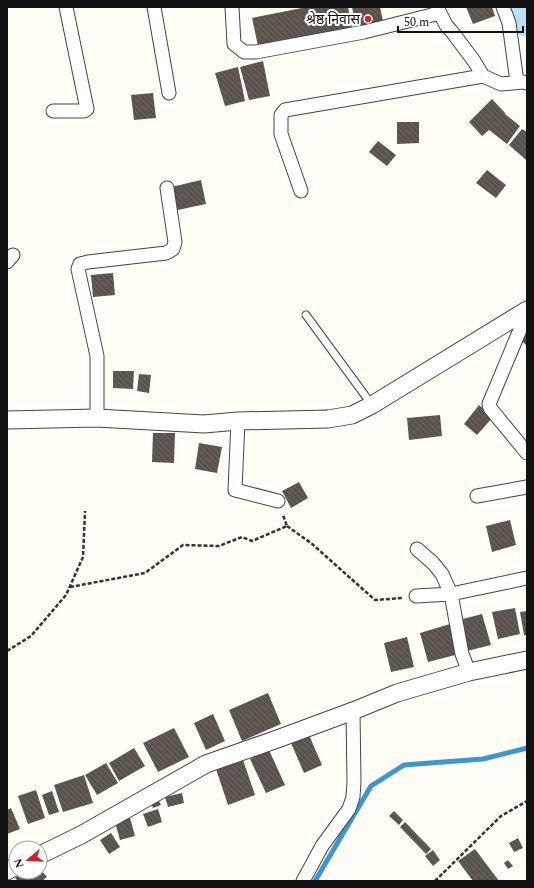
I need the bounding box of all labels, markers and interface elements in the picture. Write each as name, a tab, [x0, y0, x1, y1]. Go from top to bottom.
scale bar	[398, 8, 523, 34]
place label: श्रेष्ठ निवास	[306, 9, 361, 30]
text: 50 m	[404, 13, 429, 32]
marker: श्रेष्ठ निवास	[363, 14, 373, 24]
north arrow	[8, 840, 48, 880]
text: N	[10, 856, 29, 870]

